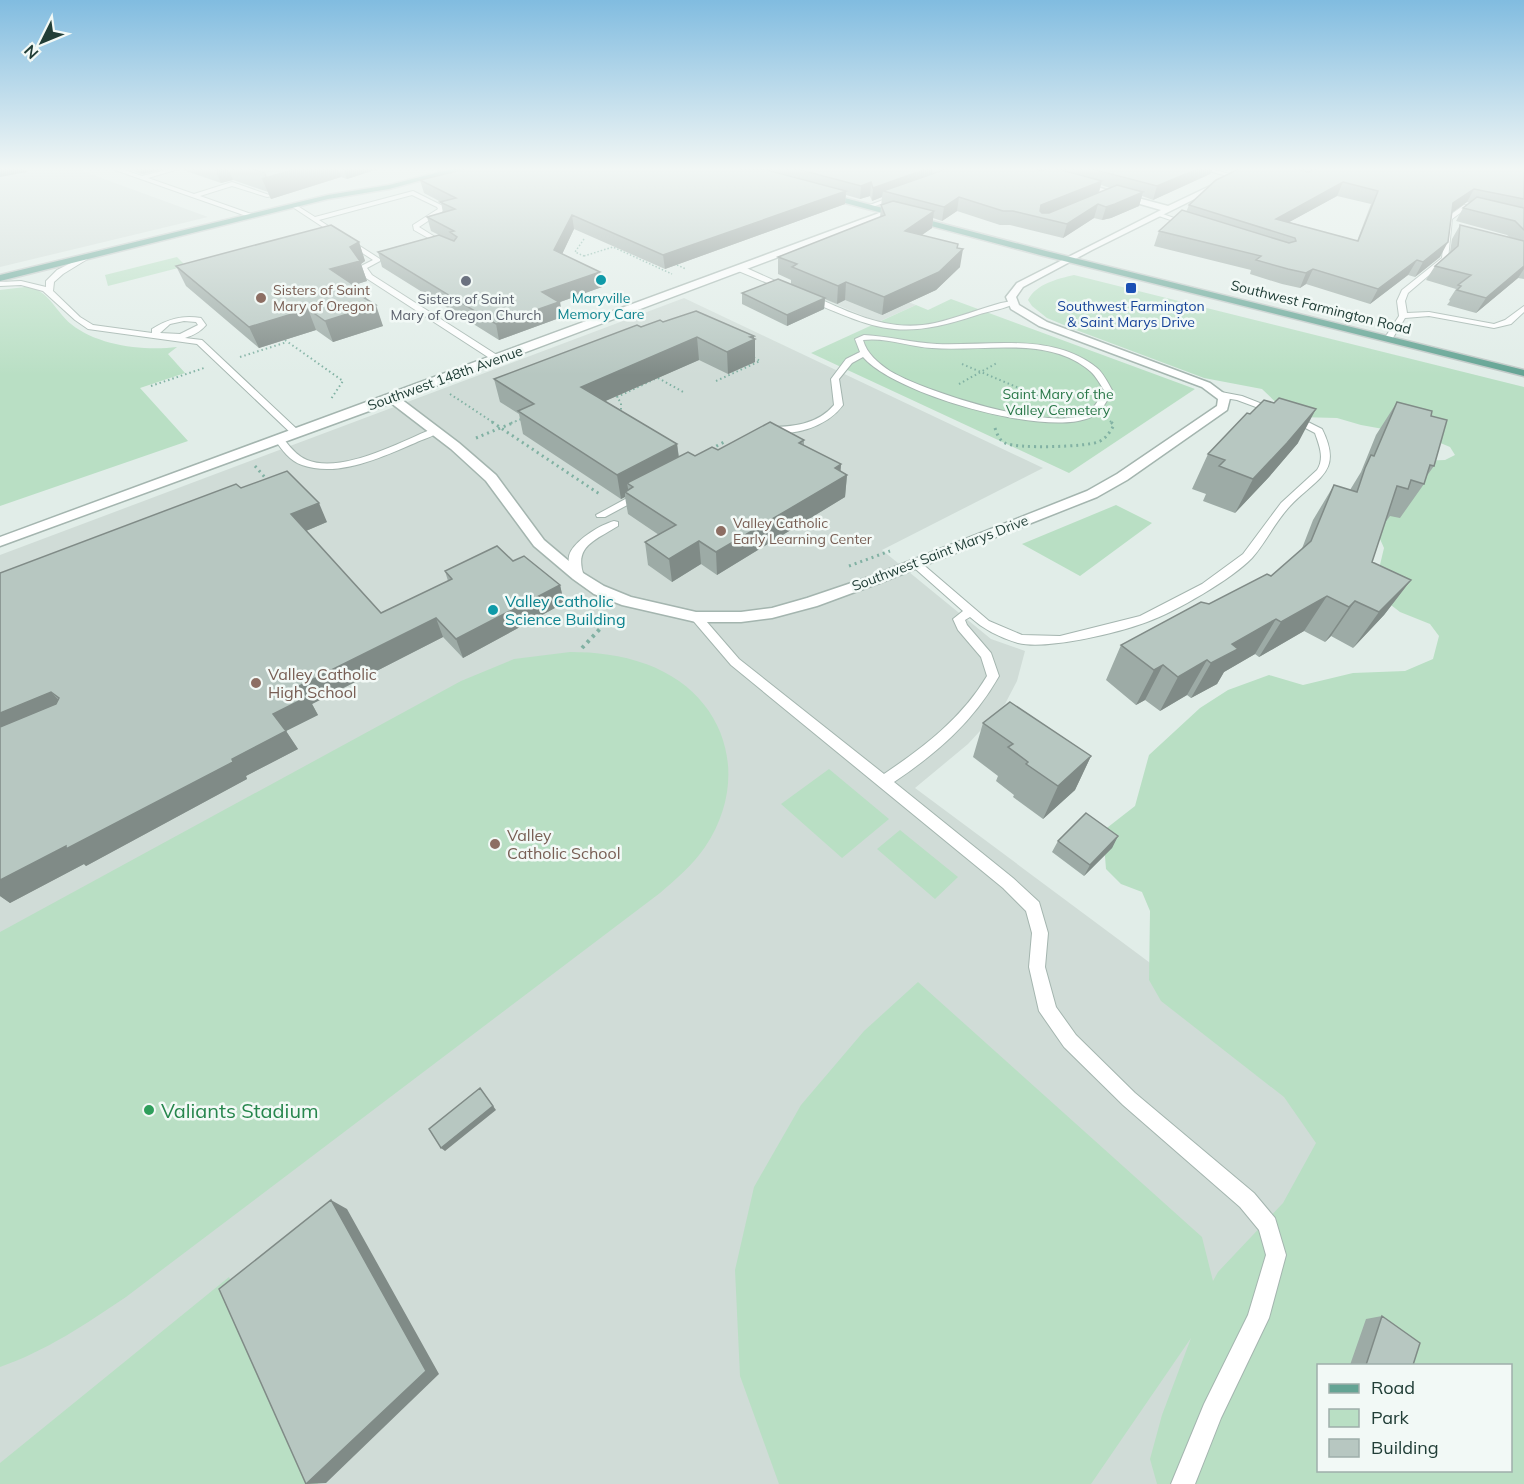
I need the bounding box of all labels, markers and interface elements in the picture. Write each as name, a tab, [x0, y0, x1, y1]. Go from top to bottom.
north arrow	[12, 12, 72, 72]
text: N	[20, 41, 42, 63]
marker: Maryville Memory Care	[594, 273, 608, 287]
marker: Sisters of Saint Mary of Oregon Church	[459, 274, 473, 288]
street label: Southwest Farmington Road	[1229, 276, 1413, 338]
place label: Sisters of Saint Mary of Oregon	[273, 281, 374, 315]
marker: Southwest Farmington & Saint Marys Drive	[1124, 281, 1138, 295]
place label: Maryville Memory Care	[558, 289, 644, 323]
place label: Sisters of Saint Mary of Oregon Church	[390, 290, 542, 324]
marker: Sisters of Saint Mary of Oregon	[254, 291, 268, 305]
place label: Southwest Farmington & Saint Marys Drive	[1057, 297, 1205, 331]
street label: Southwest 148th Avenue	[365, 342, 525, 414]
park label: Saint Mary of the Valley Cemetery	[1002, 385, 1114, 419]
street label: Southwest Saint Marys Drive	[849, 511, 1031, 595]
place label: Valley Catholic Early Learning Center	[733, 514, 873, 548]
marker: Valley Catholic Early Learning Center	[714, 524, 728, 538]
place label: Valley Catholic Science Building	[505, 591, 626, 629]
marker: Valley Catholic Science Building	[486, 603, 500, 617]
place label: Valley Catholic High School	[268, 664, 377, 702]
marker: Valley Catholic High School	[249, 676, 263, 690]
place label: Valley Catholic School	[507, 825, 620, 863]
marker: Valley Catholic School	[488, 837, 502, 851]
place label: Valiants Stadium	[161, 1098, 318, 1123]
marker: Valiants Stadium	[142, 1103, 156, 1117]
legend	[1317, 1364, 1512, 1472]
text: Road	[1371, 1376, 1415, 1399]
text: Park	[1371, 1406, 1410, 1429]
text: Building	[1371, 1436, 1439, 1459]

